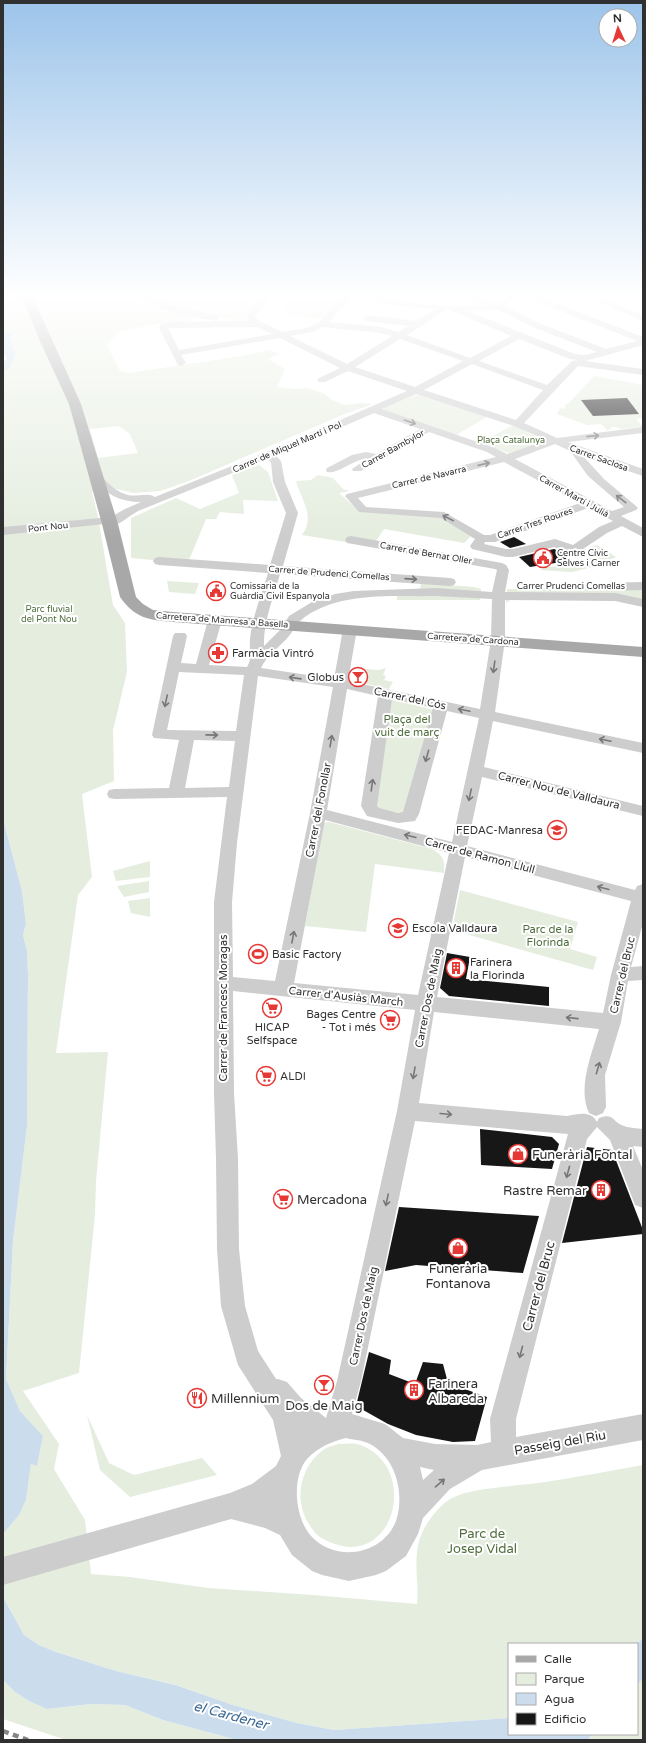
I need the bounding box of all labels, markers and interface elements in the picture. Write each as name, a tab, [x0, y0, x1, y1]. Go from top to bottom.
north arrow	[598, 8, 638, 48]
text: N	[612, 12, 622, 25]
one-way arrow	[403, 419, 416, 426]
street label: Carrer de Miquel Martí i Pol	[231, 420, 343, 475]
street label: Carrer Bambylor	[360, 427, 427, 471]
one-way arrow	[586, 432, 599, 439]
park label: Plaça Catalunya	[477, 435, 545, 446]
street label: Carrer Saclosa	[568, 443, 630, 474]
one-way arrow	[477, 459, 490, 467]
street label: Carrer de Navarra	[391, 464, 467, 491]
street label: Carrer Martí i Julià	[537, 473, 611, 520]
one-way arrow	[615, 494, 626, 503]
street label: Carrer Tres Roures	[496, 505, 574, 542]
one-way arrow	[442, 514, 454, 521]
street label: Pont Nou	[27, 520, 69, 535]
street label: Carrer de Bernat Oller	[379, 540, 473, 567]
public building icon: Centre Cívic Selves i Carner	[532, 547, 554, 569]
place label: Centre Cívic Selves i Carner	[557, 548, 620, 569]
street label: Carrer de Prudenci Comellas	[268, 564, 390, 583]
one-way arrow	[404, 576, 417, 583]
public building icon: Comissaria de la Guàrdia Civil Espanyola	[205, 580, 227, 602]
place label: Comissaria de la Guàrdia Civil Espanyola	[230, 581, 330, 602]
street label: Carrer Prudenci Comellas	[517, 581, 625, 592]
park label: Parc fluvial del Pont Nou	[21, 604, 77, 625]
street label: Carretera de Manresa a Basella	[155, 610, 288, 631]
street label: Carretera de Cardona	[427, 631, 519, 648]
pharmacy icon: Farmàcia Vintró	[207, 642, 229, 664]
place label: Farmàcia Vintró	[232, 647, 314, 660]
one-way arrow	[490, 660, 498, 673]
bar icon: Globus	[347, 666, 369, 688]
place label: Globus	[307, 671, 344, 684]
one-way arrow	[289, 674, 302, 682]
street label: Carrer del Cós	[373, 684, 447, 712]
one-way arrow	[162, 694, 170, 707]
one-way arrow	[458, 705, 471, 713]
park label: Plaça del vuit de març	[375, 713, 439, 739]
one-way arrow	[205, 732, 218, 739]
one-way arrow	[327, 735, 335, 748]
one-way arrow	[599, 736, 612, 744]
one-way arrow	[423, 749, 431, 762]
street label: Carrer del Fonollar	[303, 761, 334, 859]
street label: Carrer Nou de Valldaura	[497, 769, 621, 812]
one-way arrow	[368, 779, 376, 792]
one-way arrow	[466, 788, 474, 801]
school or university icon: FEDAC-Manresa	[546, 819, 568, 841]
place label: FEDAC-Manresa	[456, 824, 543, 837]
one-way arrow	[404, 832, 417, 840]
street label: Carrer de Ramon Llull	[424, 835, 536, 876]
one-way arrow	[597, 884, 610, 891]
school or university icon: Escola Valldaura	[387, 917, 409, 939]
place label: Escola Valldaura	[412, 922, 497, 935]
park label: Parc de la Florinda	[522, 923, 574, 949]
one-way arrow	[290, 931, 298, 944]
street label: Carrer de Francesc Moragas	[217, 935, 230, 1081]
street label: Carrer del Bruc	[607, 935, 638, 1015]
sports icon: Basic Factory	[247, 943, 269, 965]
street label: Carrer Dos de Maig	[412, 947, 444, 1049]
place label: Basic Factory	[272, 948, 341, 961]
place label: Farinera la Florinda	[470, 956, 525, 982]
building icon: Farinera la Florinda	[445, 957, 467, 979]
street label: Carrer d'Ausiàs March	[288, 984, 404, 1009]
supermarket icon: HICAP Selfspace	[261, 997, 283, 1019]
place label: Bages Centre - Tot i més	[306, 1008, 376, 1034]
supermarket icon: Bages Centre - Tot i més	[379, 1009, 401, 1031]
one-way arrow	[566, 1015, 579, 1022]
place label: HICAP Selfspace	[247, 1021, 297, 1047]
one-way arrow	[594, 1062, 602, 1075]
supermarket icon: ALDI	[255, 1065, 277, 1087]
one-way arrow	[409, 1066, 417, 1079]
place label: ALDI	[280, 1070, 306, 1083]
one-way arrow	[439, 1111, 452, 1118]
shop icon: Funerària Fontal	[507, 1143, 529, 1165]
place label: Funerària Fontal	[532, 1147, 632, 1163]
one-way arrow	[564, 1165, 572, 1178]
building icon: Rastre Remar	[590, 1179, 612, 1201]
place label: Rastre Remar	[503, 1183, 587, 1199]
supermarket icon: Mercadona	[272, 1188, 294, 1210]
place label: Mercadona	[297, 1192, 367, 1208]
one-way arrow	[383, 1193, 391, 1206]
shop icon: Funerària Fontanova	[447, 1237, 469, 1259]
street label: Carrer del Bruc	[519, 1239, 559, 1333]
place label: Funerària Fontanova	[425, 1261, 491, 1292]
street label: Carrer Dos de Maig	[347, 1265, 380, 1367]
one-way arrow	[517, 1345, 524, 1358]
bar icon: Dos de Maig	[313, 1374, 335, 1396]
place label: Farinera Albareda	[428, 1376, 484, 1407]
building icon: Farinera Albareda	[403, 1379, 425, 1401]
restaurant icon: Millennium	[186, 1387, 208, 1409]
place label: Millennium	[211, 1391, 279, 1407]
place label: Dos de Maig	[285, 1398, 363, 1414]
street label: Passeig del Riu	[513, 1427, 607, 1459]
one-way arrow	[435, 1478, 445, 1487]
park label: Parc de Josep Vidal	[447, 1526, 517, 1557]
legend	[508, 1643, 638, 1735]
text: Calle	[544, 1652, 572, 1666]
text: Parque	[544, 1672, 585, 1686]
text: Agua	[544, 1692, 574, 1706]
water label: el Cardener	[192, 1697, 272, 1734]
text: Edificio	[544, 1712, 586, 1726]

